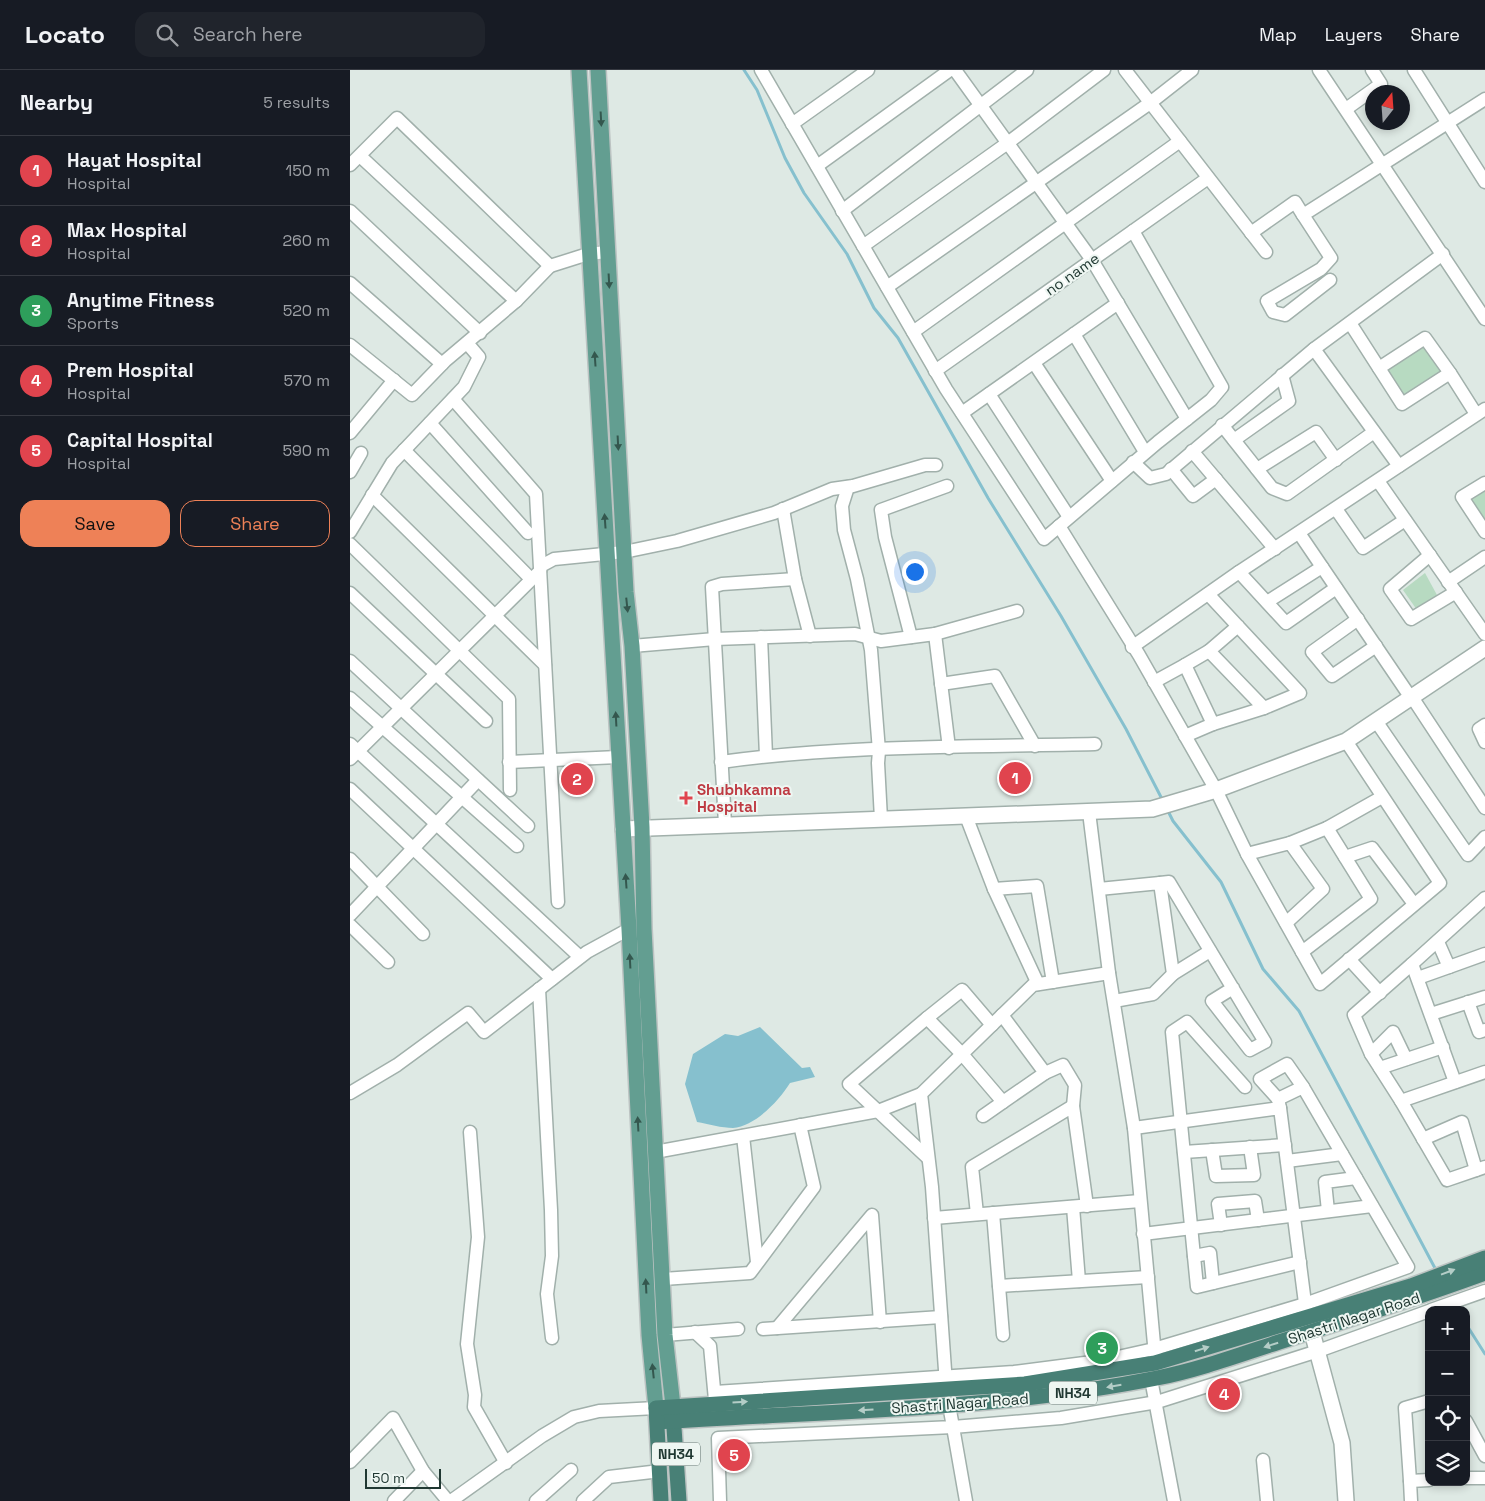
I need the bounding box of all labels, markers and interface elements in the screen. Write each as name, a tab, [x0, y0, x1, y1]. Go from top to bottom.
search box	[135, 12, 485, 57]
text: Locato	[25, 19, 105, 50]
icon: search	[153, 21, 181, 49]
text: Search here	[193, 22, 302, 47]
text: Map	[1259, 23, 1297, 46]
text: Layers	[1325, 23, 1382, 46]
text: Share	[1410, 23, 1460, 46]
north arrow	[1365, 85, 1410, 130]
text: Nearby	[20, 89, 93, 116]
text: 5 results	[263, 92, 330, 113]
one-way arrow	[597, 111, 605, 127]
text: Hayat Hospital	[67, 148, 202, 173]
text: 1	[32, 160, 40, 181]
text: 150 m	[286, 160, 330, 181]
text: Hospital	[67, 173, 130, 194]
text: Max Hospital	[67, 218, 187, 243]
text: 2	[31, 230, 41, 251]
text: 260 m	[282, 230, 330, 251]
text: Hospital	[67, 243, 130, 264]
street label: no name	[1041, 248, 1103, 300]
one-way arrow	[605, 273, 613, 289]
text: Anytime Fitness	[67, 288, 214, 313]
text: 3	[31, 300, 41, 321]
text: 520 m	[283, 300, 330, 321]
text: Sports	[67, 313, 119, 334]
one-way arrow	[591, 351, 599, 367]
text: Prem Hospital	[67, 358, 194, 383]
text: 4	[31, 370, 41, 391]
text: 570 m	[284, 370, 330, 391]
text: Hospital	[67, 383, 130, 404]
text: Capital Hospital	[67, 428, 213, 453]
one-way arrow	[615, 435, 623, 451]
text: 5	[31, 440, 41, 461]
text: 590 m	[282, 440, 330, 461]
text: Hospital	[67, 453, 130, 474]
button: Save	[20, 500, 170, 547]
button: Share	[180, 500, 330, 547]
one-way arrow	[601, 513, 609, 529]
your location	[902, 559, 928, 585]
one-way arrow	[623, 598, 631, 614]
one-way arrow	[612, 710, 620, 726]
pin: 1	[999, 759, 1031, 797]
pin: 2	[561, 760, 593, 798]
place label: Shubhkamna Hospital	[697, 780, 791, 816]
marker: Shubhkamna Hospital	[679, 791, 693, 805]
one-way arrow	[622, 873, 630, 889]
one-way arrow	[626, 953, 634, 969]
one-way arrow	[633, 1115, 641, 1131]
one-way arrow	[1441, 1268, 1456, 1276]
one-way arrow	[642, 1278, 650, 1294]
street label: Shastri Nagar Road	[1286, 1288, 1422, 1348]
map controls	[1425, 1306, 1470, 1486]
button: +	[1425, 1306, 1470, 1351]
pin: 3	[1086, 1329, 1118, 1367]
one-way arrow	[1264, 1341, 1279, 1349]
one-way arrow	[1195, 1345, 1210, 1353]
button: −	[1425, 1351, 1470, 1396]
one-way arrow	[649, 1363, 657, 1379]
pin: 4	[1208, 1375, 1240, 1413]
road number: NH34	[1049, 1382, 1097, 1405]
one-way arrow	[1106, 1382, 1122, 1390]
street label: Shastri Nagar Road	[891, 1389, 1029, 1417]
button: locate	[1425, 1396, 1470, 1441]
one-way arrow	[732, 1398, 748, 1406]
one-way arrow	[857, 1406, 873, 1414]
pin: 5	[718, 1436, 750, 1474]
button: layers	[1425, 1441, 1470, 1486]
road number: NH34	[652, 1442, 700, 1466]
scale bar	[365, 1466, 441, 1489]
text: 50 m	[372, 1469, 405, 1487]

